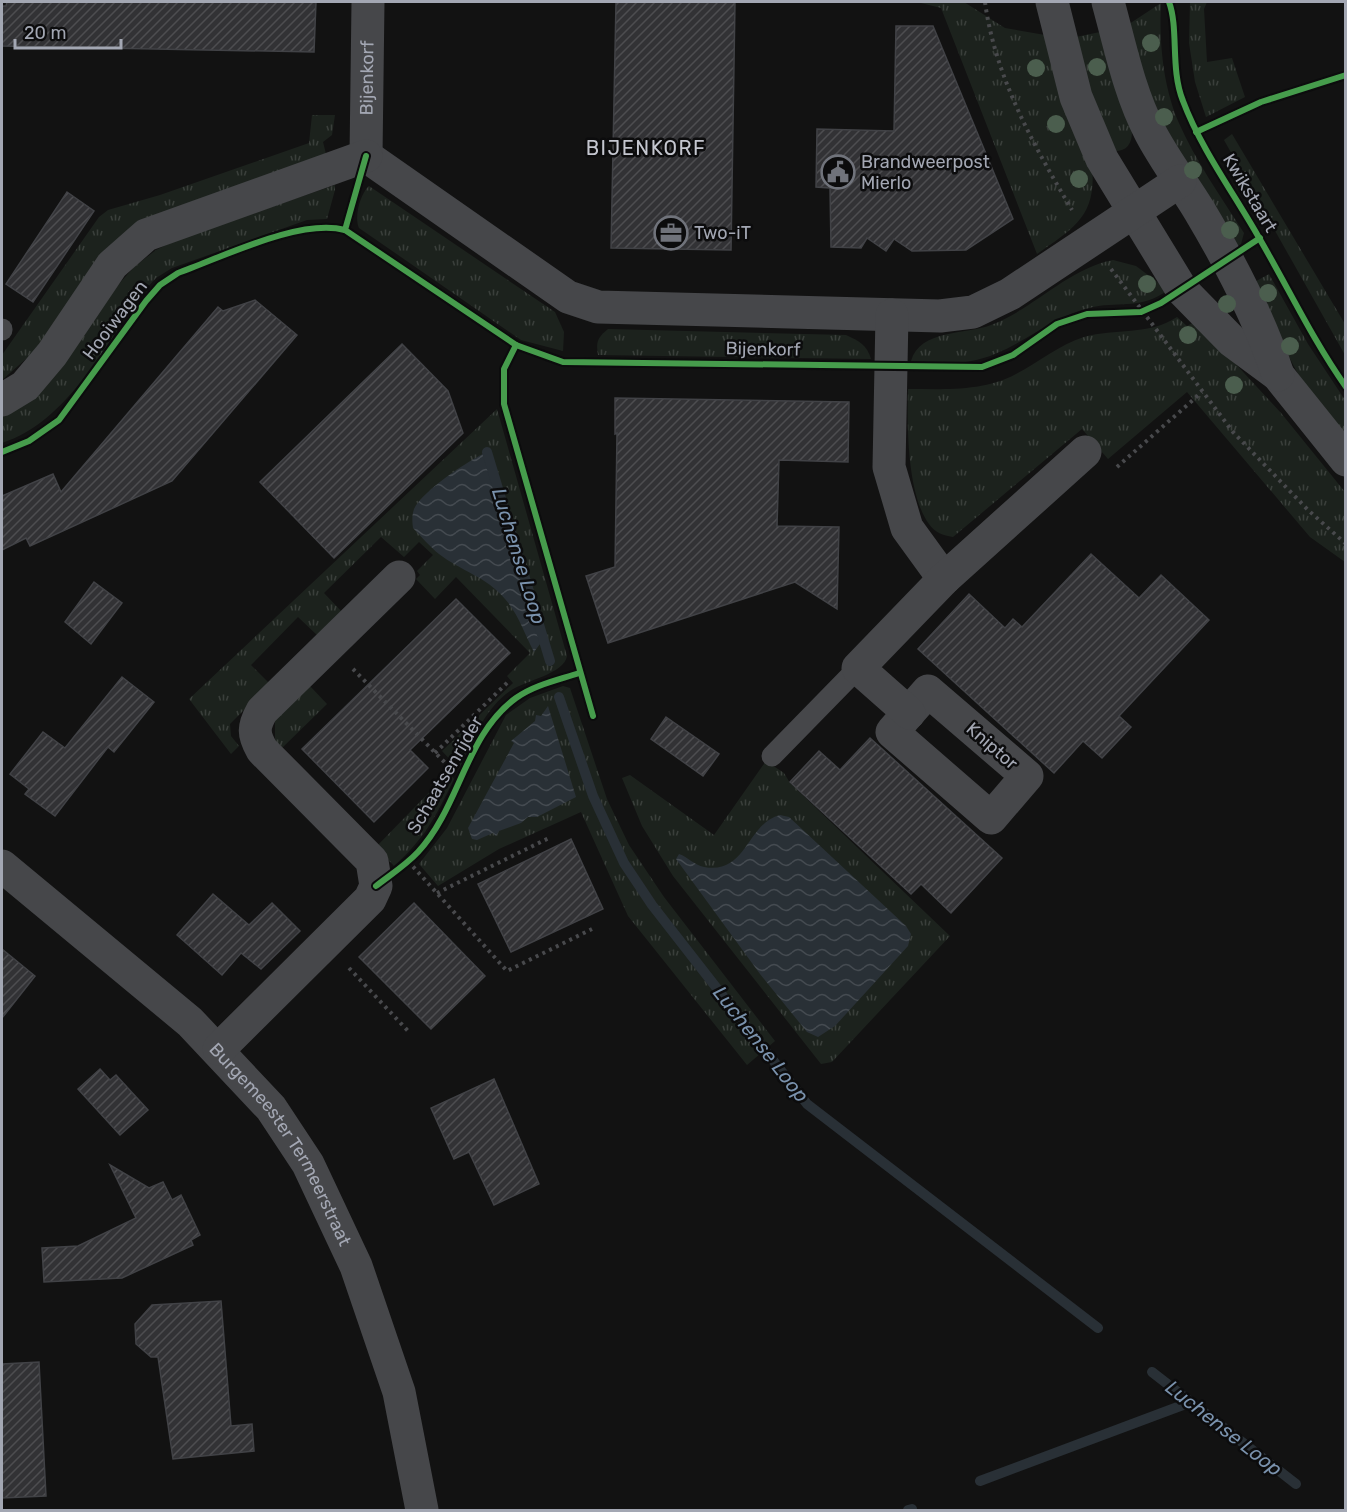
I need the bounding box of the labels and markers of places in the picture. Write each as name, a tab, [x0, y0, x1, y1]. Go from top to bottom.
place label: Brandweerpost Mierlo	[861, 151, 990, 194]
public building icon: Brandweerpost Mierlo	[820, 154, 856, 190]
office icon: Two-iT	[653, 215, 689, 251]
place label: Two-iT	[694, 222, 751, 244]

